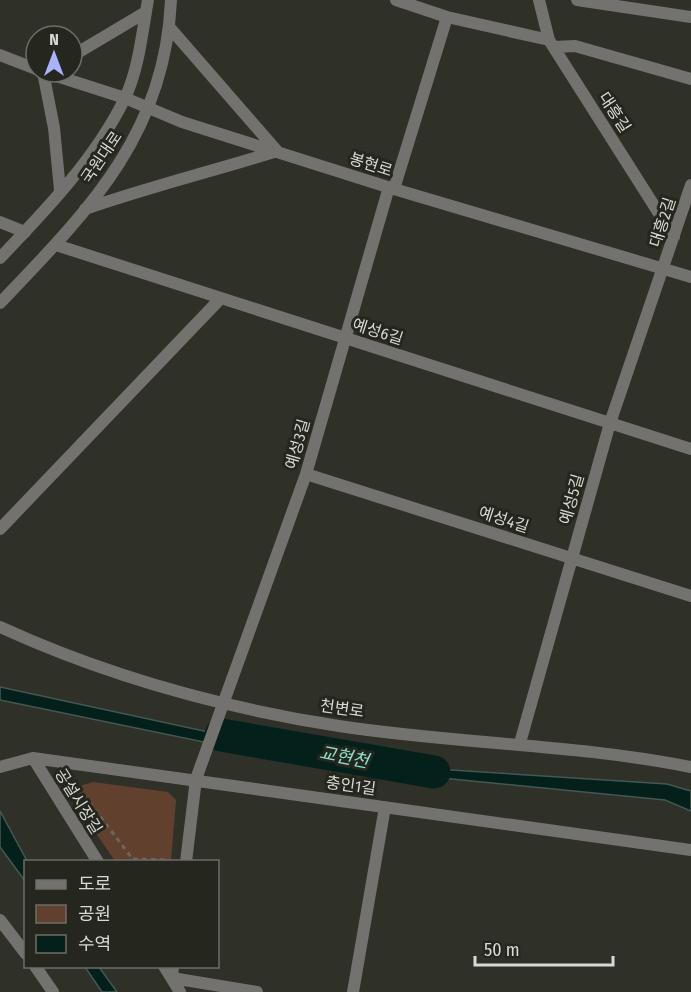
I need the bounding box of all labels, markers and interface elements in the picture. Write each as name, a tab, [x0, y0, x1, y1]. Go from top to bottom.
north arrow	[24, 24, 84, 84]
text: N	[49, 30, 59, 49]
street label: 대흥길	[595, 89, 635, 136]
street label: 국원대로	[77, 127, 126, 187]
street label: 봉현로	[347, 149, 395, 180]
street label: 대흥2길	[646, 195, 679, 249]
street label: 예성6길	[350, 314, 406, 349]
street label: 예성3길	[281, 417, 314, 471]
street label: 예성5길	[555, 472, 588, 527]
street label: 예성4길	[476, 502, 531, 537]
street label: 천변로	[319, 696, 365, 721]
water label: 교현천	[318, 741, 373, 773]
street label: 공설시장길	[51, 765, 106, 838]
street label: 충인1길	[325, 773, 377, 798]
legend	[24, 860, 219, 968]
text: 도로	[78, 873, 111, 895]
text: 공원	[78, 903, 111, 925]
scale bar	[475, 929, 613, 967]
text: 수역	[78, 933, 111, 955]
text: 50 m	[484, 939, 520, 961]

